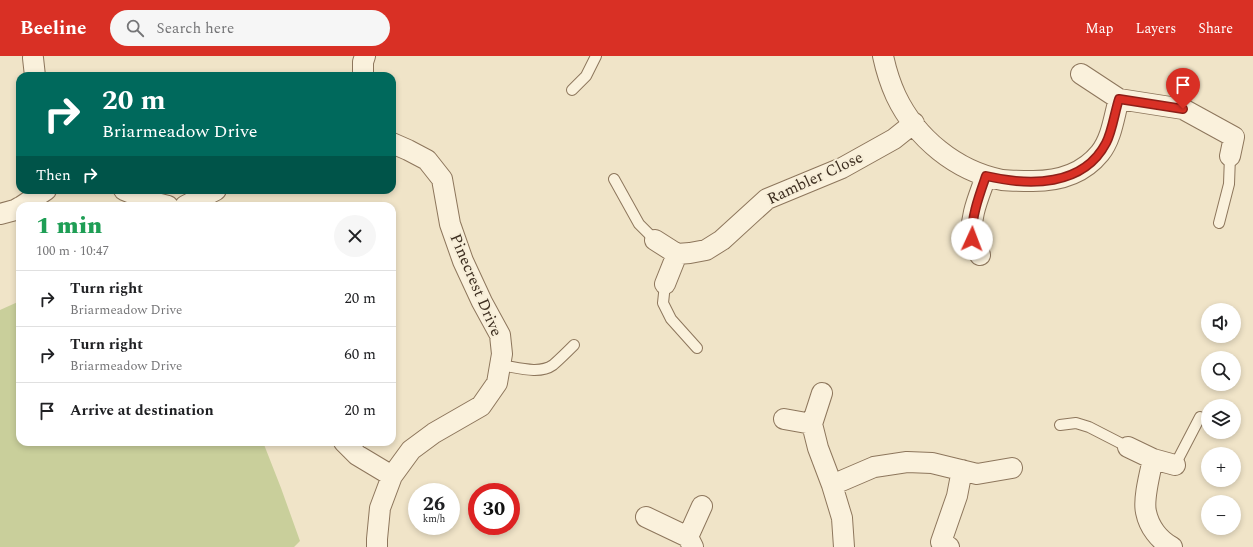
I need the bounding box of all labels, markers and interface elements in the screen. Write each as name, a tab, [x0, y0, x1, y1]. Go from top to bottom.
search box	[110, 10, 390, 46]
text: Beeline	[20, 14, 86, 43]
icon: search	[124, 17, 146, 39]
text: Search here	[156, 17, 234, 40]
text: Map	[1085, 18, 1114, 39]
text: Layers	[1136, 18, 1176, 39]
text: Share	[1198, 18, 1233, 39]
pin	[1166, 68, 1200, 109]
icon: arrive	[1172, 74, 1194, 96]
text: 20 m	[102, 79, 166, 122]
icon: right	[36, 88, 88, 140]
text: Briarmeadow Drive	[102, 118, 258, 145]
street label: Rambler Close	[763, 145, 867, 211]
text: Then	[36, 164, 71, 187]
icon: right	[79, 164, 101, 186]
text: 1 min	[36, 208, 102, 244]
button: close	[334, 215, 376, 257]
position arrow	[951, 218, 993, 260]
street label: Pinecrest Drive	[444, 230, 508, 340]
text: 100 m · 10:47	[36, 241, 109, 261]
text: Turn right	[70, 277, 143, 300]
text: 20 m	[344, 287, 376, 310]
icon: right	[36, 288, 58, 310]
text: Briarmeadow Drive	[70, 300, 182, 320]
map controls	[1201, 303, 1241, 535]
button: sound	[1201, 303, 1241, 343]
text: Turn right	[70, 333, 143, 356]
text: 60 m	[344, 343, 376, 366]
icon: right	[36, 344, 58, 366]
button: search	[1201, 351, 1241, 391]
text: Briarmeadow Drive	[70, 356, 182, 376]
text: Arrive at destination	[70, 399, 214, 422]
text: 20 m	[344, 399, 376, 422]
button: layers	[1201, 399, 1241, 439]
icon: arrive	[36, 400, 58, 422]
button: +	[1201, 447, 1241, 487]
speed limit sign: 30	[468, 483, 520, 535]
text: 26	[423, 489, 445, 519]
button: −	[1201, 495, 1241, 535]
text: km/h	[423, 511, 445, 527]

